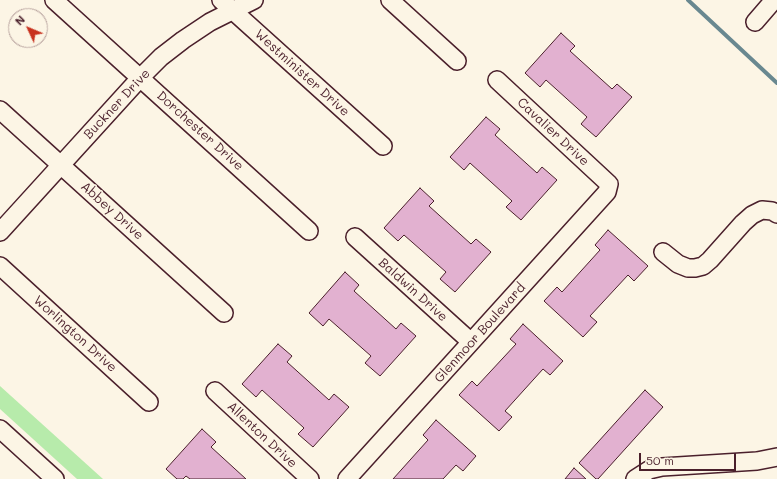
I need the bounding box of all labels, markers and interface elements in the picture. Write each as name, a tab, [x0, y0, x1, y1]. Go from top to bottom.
north arrow	[8, 8, 48, 48]
text: N	[11, 12, 28, 28]
street label: Westminister Drive	[251, 26, 353, 120]
street label: Buckner Drive	[81, 66, 153, 142]
street label: Dorchester Drive	[153, 88, 247, 174]
street label: Cavalier Drive	[514, 95, 592, 169]
street label: Abbey Drive	[77, 179, 147, 243]
street label: Baldwin Drive	[375, 255, 451, 325]
street label: Glenmoor Boulevard	[431, 280, 529, 386]
street label: Worlington Drive	[30, 292, 120, 376]
street label: Allenton Drive	[224, 399, 300, 471]
scale bar	[641, 445, 738, 471]
text: 50 m	[646, 452, 674, 468]

